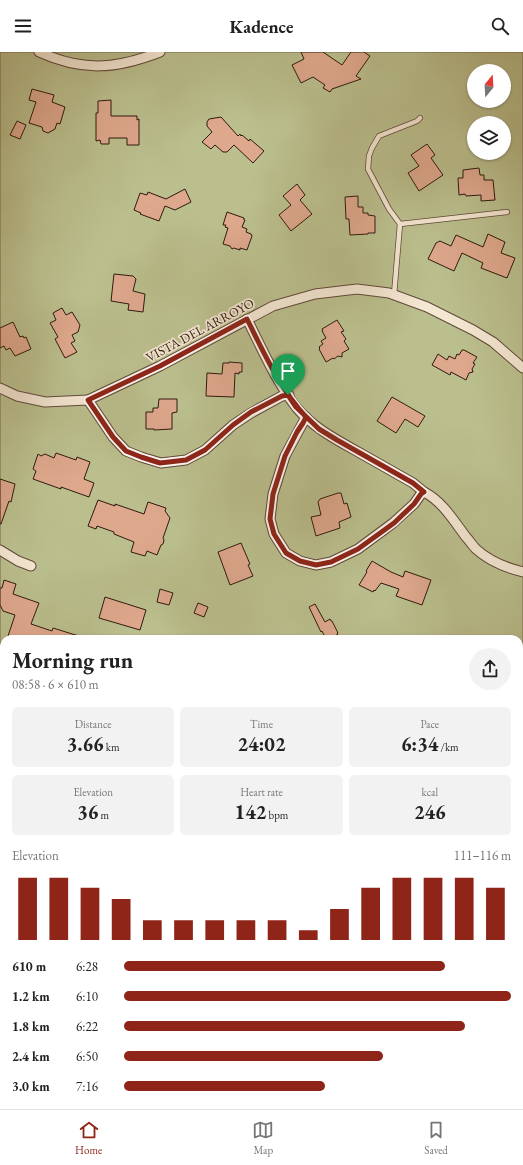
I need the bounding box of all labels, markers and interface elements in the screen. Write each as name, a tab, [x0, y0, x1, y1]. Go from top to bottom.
icon: menu	[12, 15, 34, 37]
text: Kadence	[230, 15, 293, 38]
icon: search	[489, 15, 511, 37]
north arrow	[467, 64, 511, 108]
map controls	[467, 64, 511, 160]
button: layers	[467, 116, 511, 160]
street label: VISTA DEL ARROYO	[143, 294, 257, 366]
pin	[271, 354, 305, 395]
icon: arrive	[277, 360, 299, 382]
text: Morning run	[12, 646, 133, 675]
button: share	[469, 648, 511, 690]
text: 08:58 · 6 × 610 m	[12, 676, 99, 693]
text: Distance	[75, 717, 112, 731]
text: Time	[250, 717, 273, 731]
text: Pace	[421, 717, 439, 731]
text: 3.66	[67, 731, 104, 757]
text: 24:02	[238, 731, 285, 757]
text: 6:34	[401, 731, 438, 757]
text: km	[104, 740, 119, 754]
text: /km	[438, 740, 459, 754]
text: Elevation	[73, 785, 113, 799]
text: Heart rate	[240, 785, 283, 799]
text: kcal	[422, 785, 438, 799]
text: 36	[77, 799, 98, 825]
text: 142	[235, 799, 266, 825]
text: 246	[414, 799, 446, 825]
text: m	[98, 808, 109, 822]
text: bpm	[266, 808, 288, 822]
text: Elevation	[12, 847, 59, 864]
text: 111–116 m	[454, 847, 511, 864]
text: 610 m	[12, 958, 46, 975]
text: 6:28	[76, 958, 98, 975]
text: 1.2 km	[12, 988, 50, 1005]
text: 6:10	[76, 988, 98, 1005]
text: 1.8 km	[12, 1018, 50, 1035]
text: 6:22	[76, 1018, 98, 1035]
text: 2.4 km	[12, 1048, 50, 1065]
text: 6:50	[76, 1048, 98, 1065]
text: 3.0 km	[12, 1078, 50, 1095]
text: 7:16	[76, 1078, 98, 1095]
tab: Home	[75, 1119, 102, 1157]
tab: Map	[252, 1119, 274, 1157]
tab: Saved	[424, 1119, 448, 1157]

